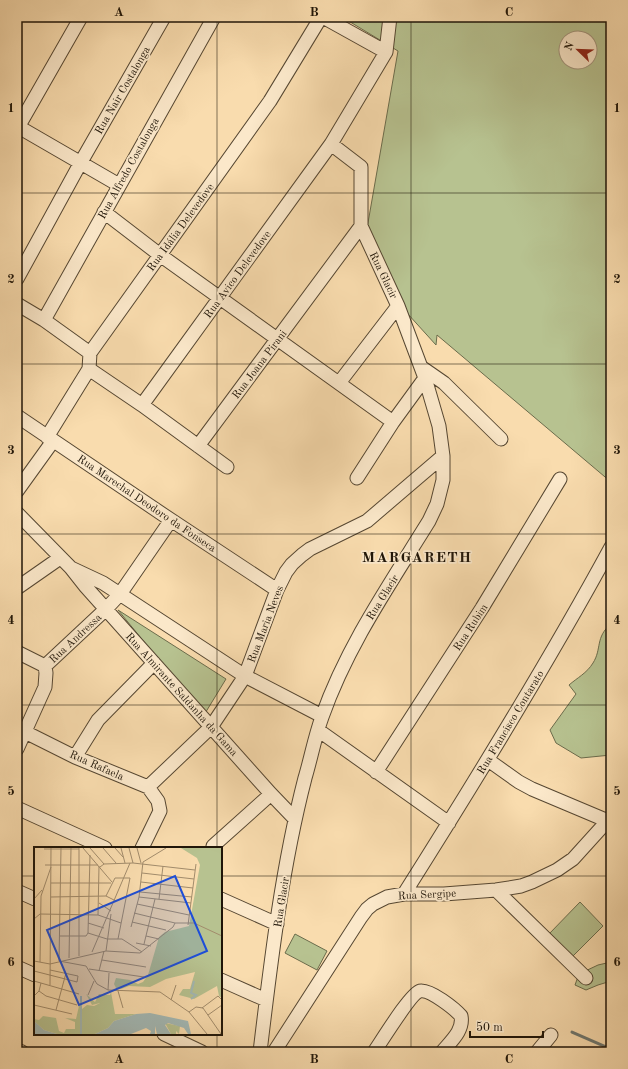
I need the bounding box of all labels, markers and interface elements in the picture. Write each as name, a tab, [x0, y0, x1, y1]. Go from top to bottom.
text: A	[114, 6, 124, 19]
text: B	[309, 6, 319, 19]
text: C	[505, 6, 513, 19]
north arrow	[558, 30, 598, 70]
text: N	[563, 40, 577, 53]
street label: Rua Nair Costalonga	[94, 44, 153, 137]
text: 1	[7, 102, 15, 115]
text: 1	[613, 102, 621, 115]
street label: Rua Alfredo Costalonga	[97, 116, 162, 221]
street label: Rua Idália Delevedove	[146, 182, 217, 274]
street label: Rua Avico Delevedove	[203, 229, 274, 321]
street label: Rua Glacir	[367, 250, 399, 301]
text: 2	[7, 273, 15, 286]
text: 2	[613, 273, 621, 286]
street label: Rua Joana Pirani	[231, 328, 290, 401]
text: 3	[7, 444, 15, 457]
text: 3	[613, 444, 621, 457]
street label: Rua Marechal Deodoro da Fonseca	[75, 454, 218, 555]
district label: MARGARETH	[362, 551, 472, 566]
street label: Rua Glacir	[365, 573, 402, 622]
street label: Rua Maria Neves	[247, 584, 286, 665]
street label: Rua Rubim	[452, 602, 491, 653]
street label: Rua Andressa	[48, 612, 105, 666]
text: 4	[7, 614, 15, 627]
text: 4	[613, 614, 621, 627]
street label: Rua Almirante Saldanha da Gama	[123, 631, 239, 759]
street label: Rua Francisco Contarato	[476, 669, 547, 777]
street label: Rua Rafaela	[68, 750, 126, 783]
text: 5	[7, 785, 15, 798]
text: 5	[613, 785, 621, 798]
inset map	[34, 847, 222, 1035]
street label: Rua Glacir	[273, 876, 292, 928]
street label: Rua Sergipe	[398, 888, 456, 903]
text: 6	[7, 956, 15, 969]
text: 6	[613, 956, 621, 969]
scale bar	[470, 1013, 543, 1039]
text: 50 m	[476, 1021, 503, 1034]
text: A	[114, 1053, 124, 1066]
text: B	[309, 1053, 319, 1066]
text: C	[505, 1053, 513, 1066]

